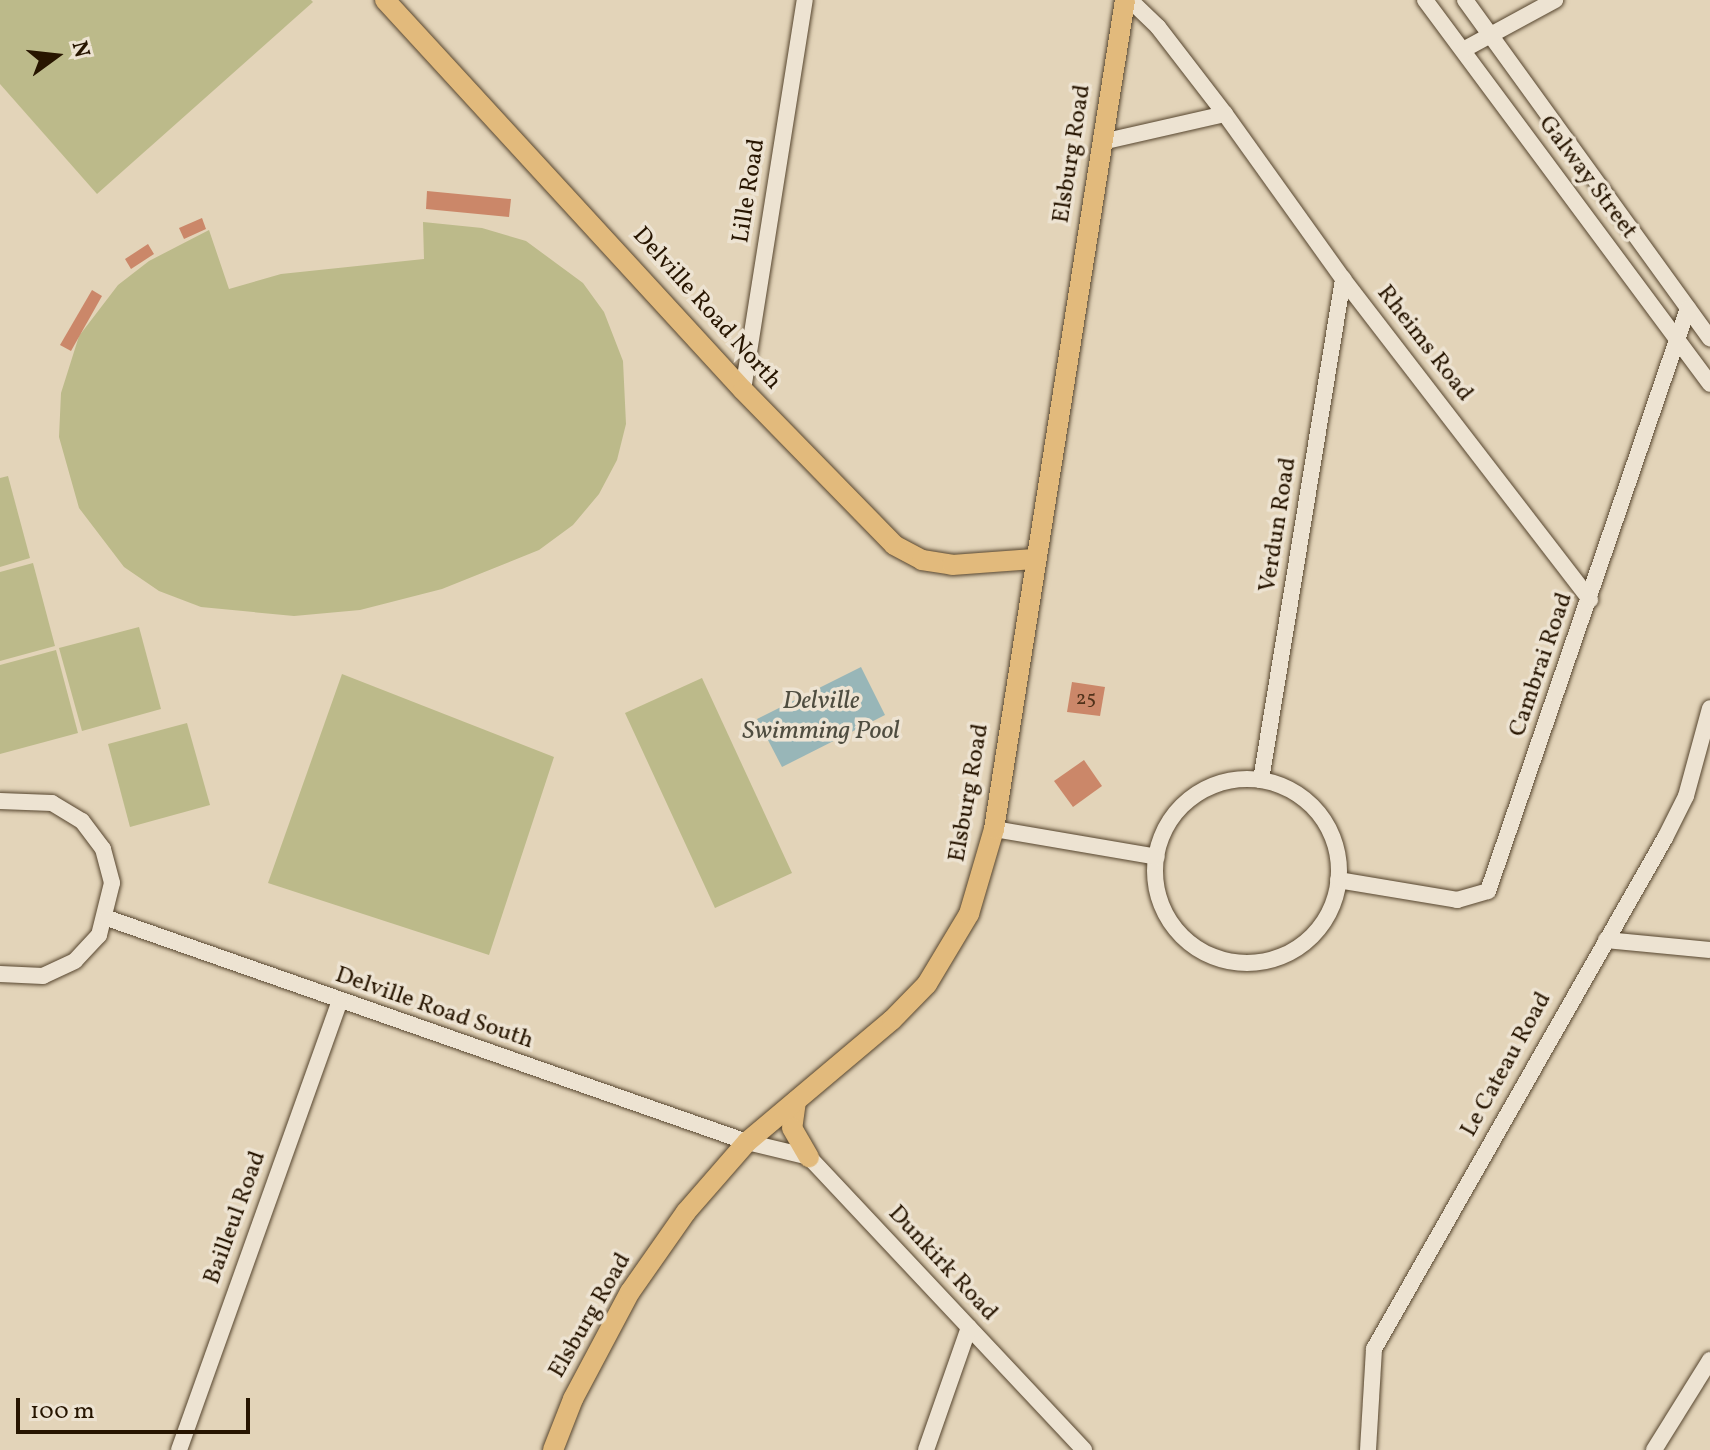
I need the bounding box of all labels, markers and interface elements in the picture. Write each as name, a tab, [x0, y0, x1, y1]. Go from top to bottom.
north arrow	[16, 16, 96, 96]
text: N	[63, 38, 97, 61]
street label: Elsburg Road	[1048, 83, 1098, 225]
street label: Galway Street	[1531, 111, 1643, 245]
street label: Lille Road	[728, 137, 772, 245]
street label: Delville Road North	[625, 222, 787, 396]
street label: Rheims Road	[1370, 280, 1478, 408]
street label: Verdun Road	[1254, 456, 1304, 594]
street label: Cambrai Road	[1504, 589, 1580, 741]
water label: Delville Swimming Pool	[742, 686, 900, 748]
house number: 25	[1076, 687, 1096, 711]
street label: Elsburg Road	[944, 722, 996, 864]
street label: Delville Road South	[331, 962, 537, 1056]
street label: Le Cateau Road	[1455, 988, 1559, 1142]
street label: Bailleul Road	[199, 1148, 273, 1288]
street label: Dunkirk Road	[881, 1200, 1003, 1328]
street label: Elsburg Road	[544, 1248, 638, 1384]
scale bar	[20, 1382, 254, 1432]
text: 100 m	[30, 1395, 95, 1429]

